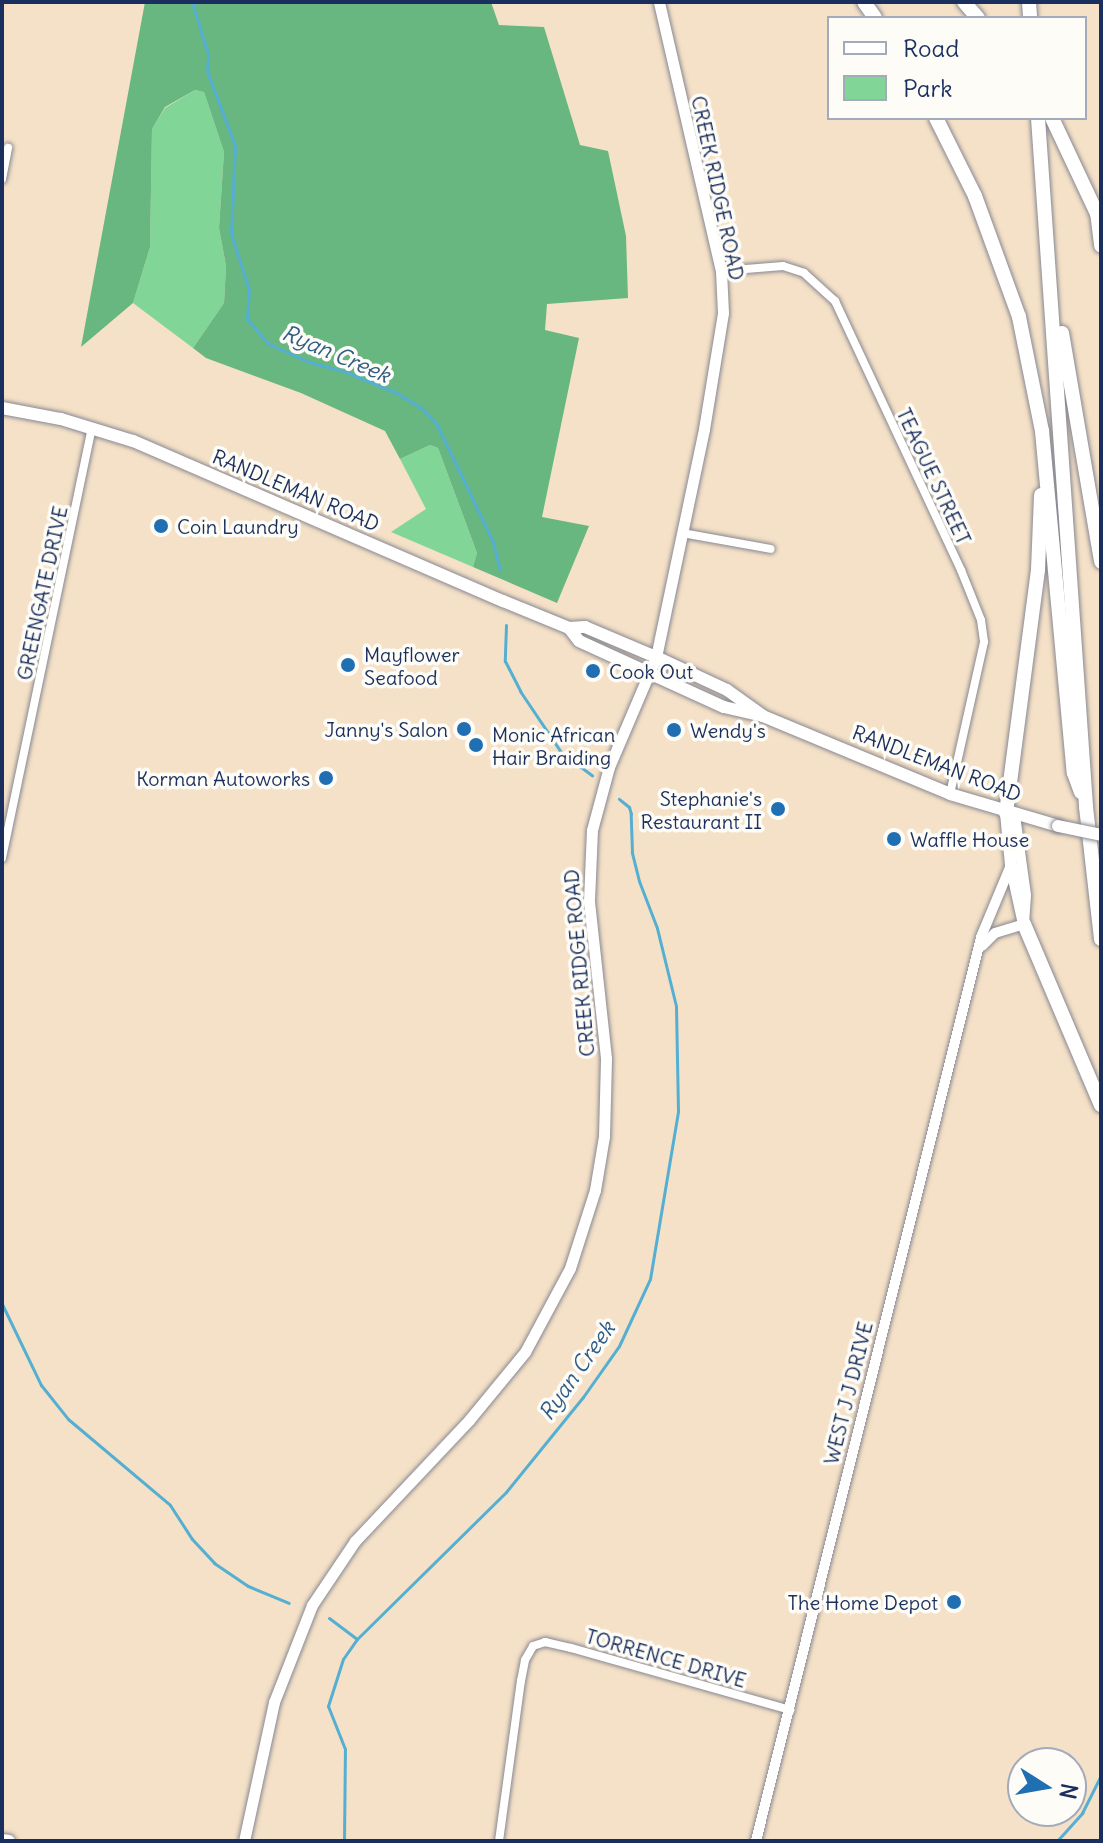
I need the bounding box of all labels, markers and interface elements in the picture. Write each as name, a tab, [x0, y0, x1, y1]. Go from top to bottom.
legend	[827, 16, 1087, 120]
text: Road	[903, 33, 959, 63]
text: Park	[903, 73, 953, 103]
street label: CREEK RIDGE ROAD	[687, 94, 749, 282]
water label: Ryan Creek	[278, 319, 394, 389]
street label: TEAGUE STREET	[892, 404, 976, 548]
street label: RANDLEMAN ROAD	[209, 444, 383, 536]
street label: GREENGATE DRIVE	[12, 504, 72, 682]
place label: Coin Laundry	[177, 514, 299, 538]
marker: Coin Laundry	[152, 517, 170, 535]
place label: Mayflower Seafood	[364, 642, 460, 689]
marker: Mayflower Seafood	[339, 656, 357, 674]
place label: Cook Out	[609, 659, 693, 683]
marker: Cook Out	[584, 662, 602, 680]
place label: Janny's Salon	[325, 717, 448, 741]
place label: Wendy's	[690, 718, 766, 742]
marker: Janny's Salon	[455, 720, 473, 738]
street label: RANDLEMAN ROAD	[849, 720, 1025, 806]
marker: Wendy's	[665, 721, 683, 739]
place label: Monic African Hair Braiding	[492, 722, 615, 769]
marker: Monic African Hair Braiding	[467, 736, 485, 754]
place label: Korman Autoworks	[136, 766, 310, 790]
marker: Korman Autoworks	[317, 769, 335, 787]
place label: Stephanie's Restaurant II	[640, 786, 762, 833]
marker: Stephanie's Restaurant II	[769, 800, 787, 818]
place label: Waffle House	[910, 827, 1029, 851]
marker: Waffle House	[885, 830, 903, 848]
street label: CREEK RIDGE ROAD	[559, 868, 599, 1058]
water label: Ryan Creek	[533, 1317, 621, 1425]
street label: WEST J J DRIVE	[819, 1319, 877, 1467]
place label: The Home Depot	[788, 1590, 938, 1614]
marker: The Home Depot	[945, 1593, 963, 1611]
street label: TORRENCE DRIVE	[583, 1624, 749, 1692]
north arrow	[1007, 1747, 1087, 1827]
text: N	[1053, 1781, 1084, 1801]

